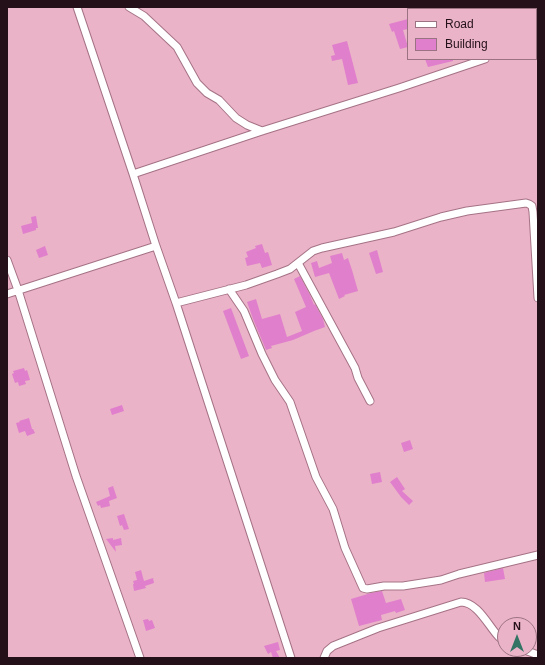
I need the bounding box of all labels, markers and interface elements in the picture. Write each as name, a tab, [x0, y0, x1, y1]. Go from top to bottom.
legend	[407, 8, 537, 60]
text: Road	[445, 17, 474, 31]
text: Building	[445, 37, 488, 51]
north arrow	[497, 617, 537, 657]
text: N	[513, 620, 521, 632]

